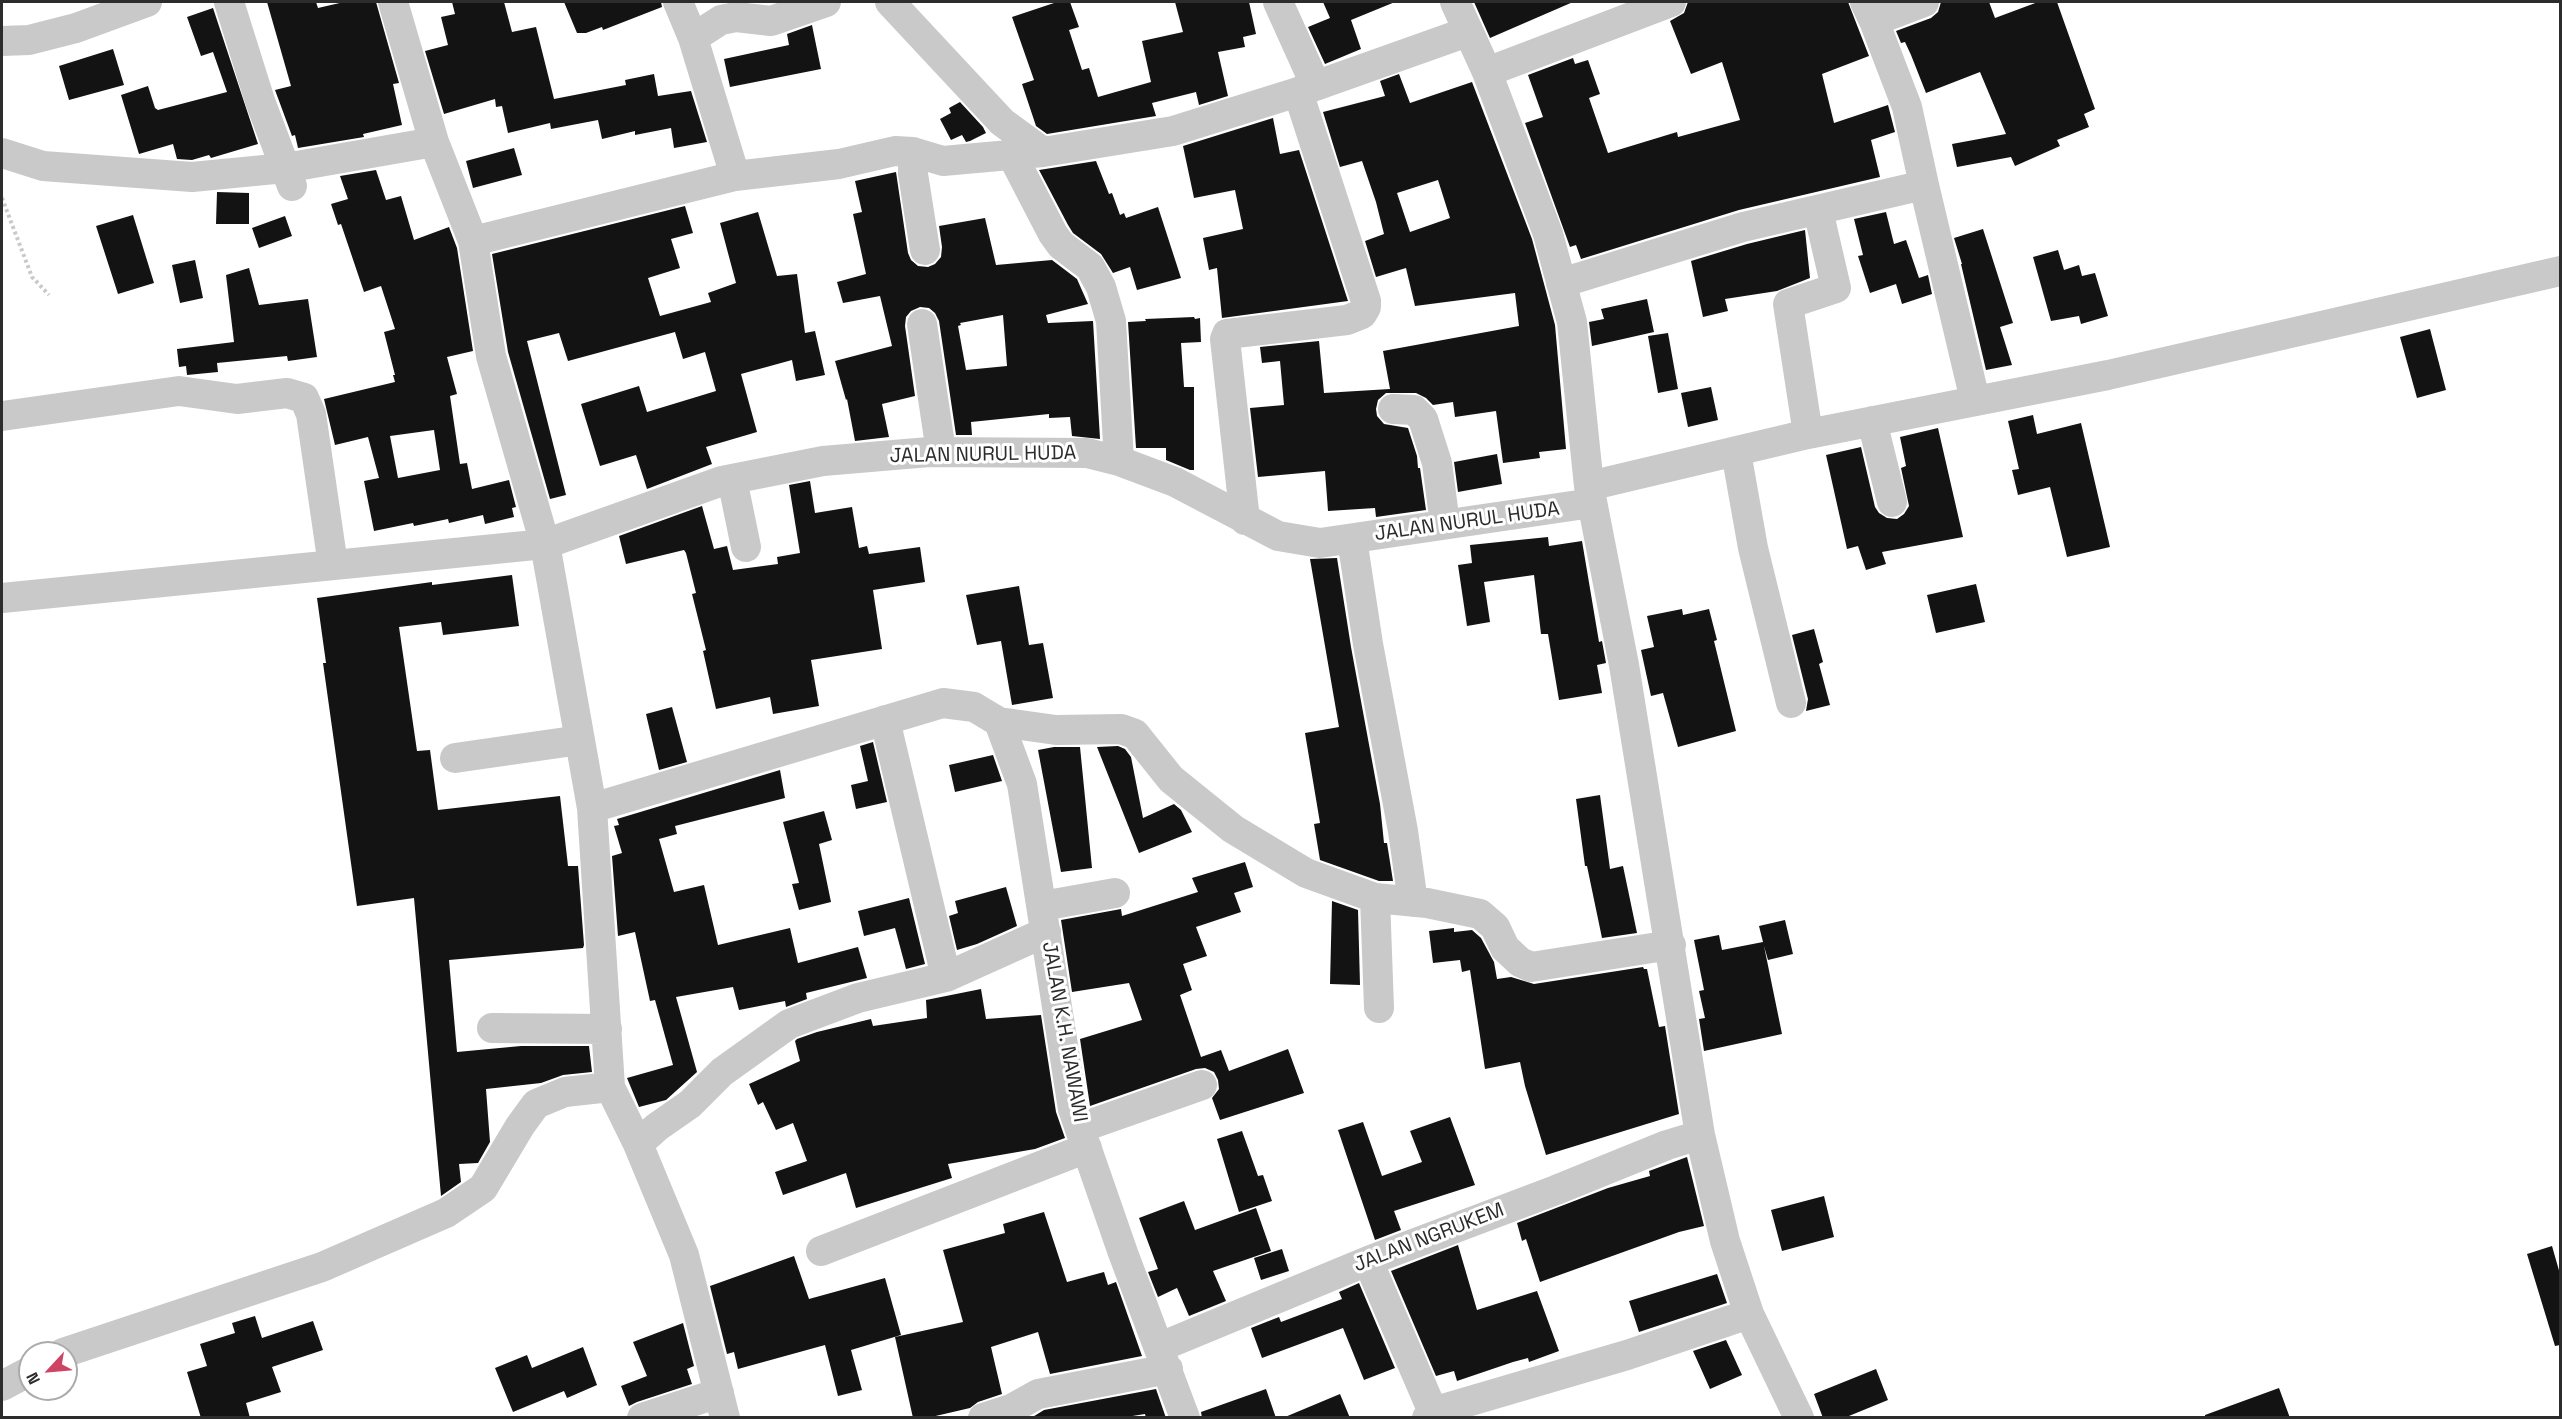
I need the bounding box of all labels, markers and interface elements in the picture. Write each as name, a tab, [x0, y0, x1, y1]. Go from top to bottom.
street label: JALAN NURUL HUDA	[890, 441, 1076, 469]
street label: JALAN NURUL HUDA	[1373, 497, 1561, 547]
street label: JALAN K.H. NAWAWI	[1036, 940, 1092, 1124]
street label: JALAN NGRUKEM	[1350, 1198, 1508, 1278]
north arrow	[18, 1341, 78, 1401]
text: N	[21, 1369, 45, 1388]

